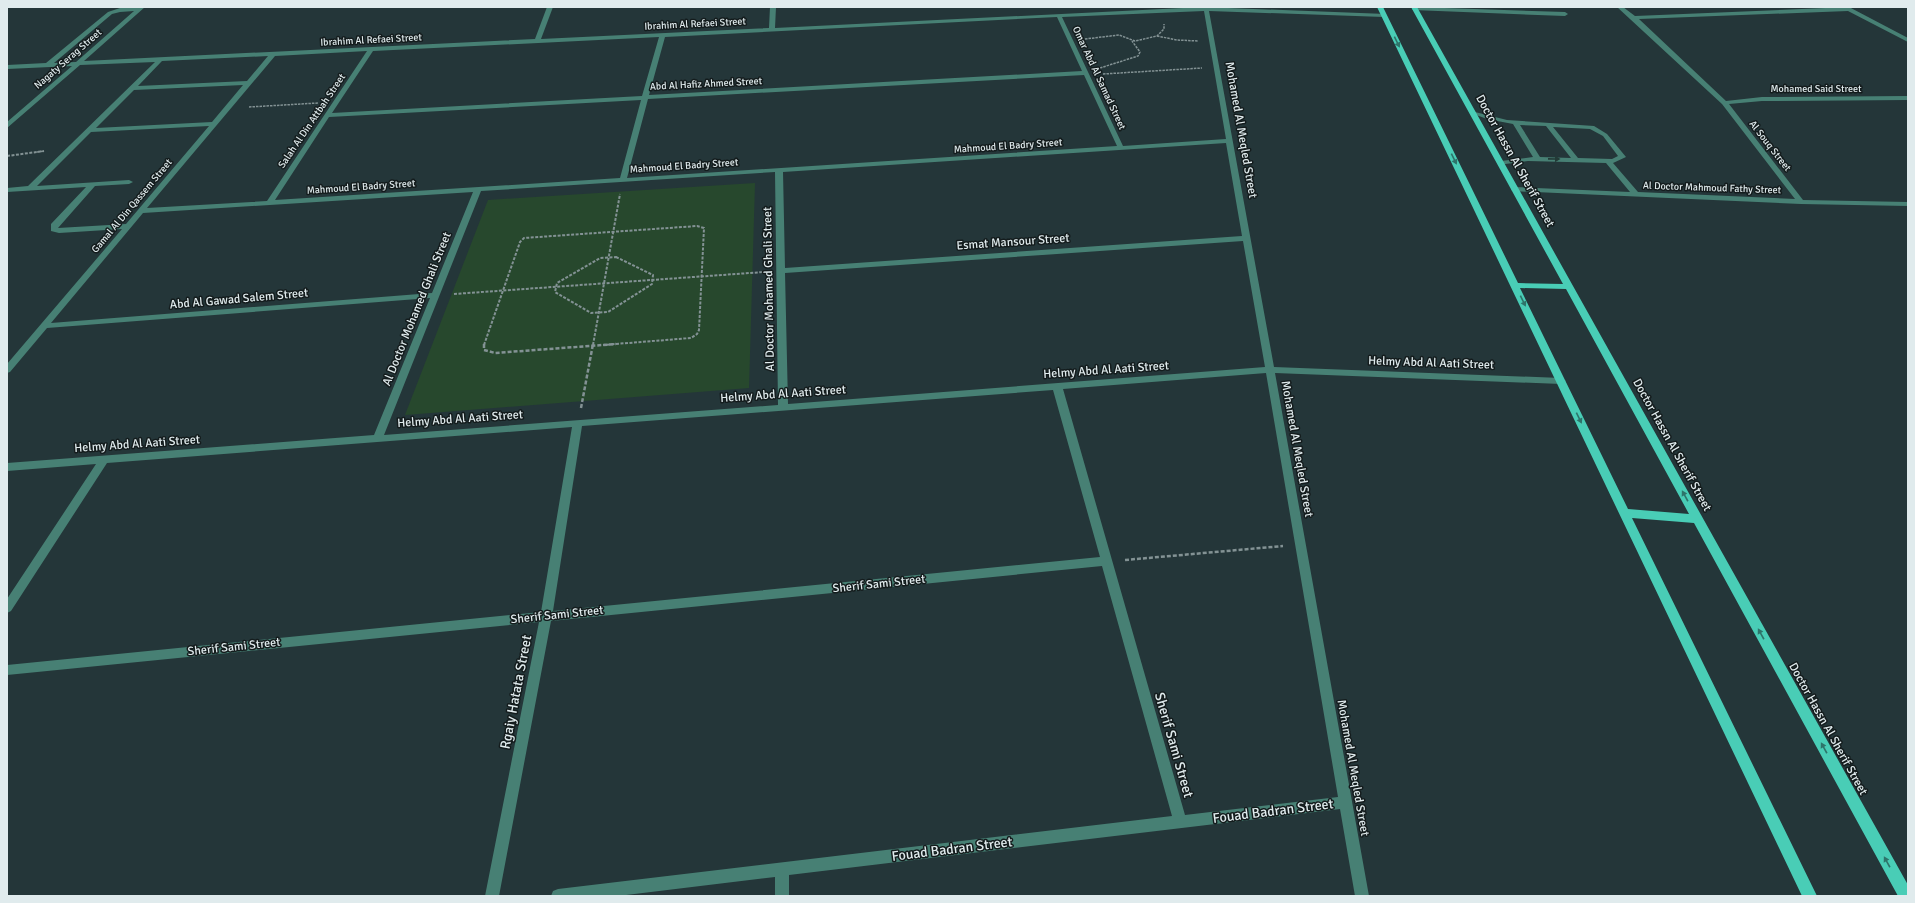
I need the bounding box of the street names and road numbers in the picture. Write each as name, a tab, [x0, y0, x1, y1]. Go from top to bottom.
street label: Ibrahim Al Refaei Street	[644, 15, 747, 33]
street label: Omar Abd Al Samad Street	[1070, 24, 1128, 132]
street label: Nagaty Serag Street	[32, 26, 104, 91]
street label: Ibrahim Al Refaei Street	[320, 31, 423, 49]
street label: Mohamed Al Meqled Street	[1222, 61, 1260, 199]
street label: Salah Al Din Attbah Street	[276, 71, 348, 170]
street label: Abd Al Hafiz Ahmed Street	[650, 75, 763, 93]
street label: Mohamed Said Street	[1770, 83, 1862, 95]
street label: Doctor Hassn Al Sherif Street	[1472, 92, 1558, 230]
street label: Al Souq Street	[1747, 118, 1794, 174]
street label: Mahmoud El Badry Street	[953, 136, 1063, 156]
street label: Gamal Al Din Qassem Street	[89, 156, 175, 255]
street label: Mahmoud El Badry Street	[629, 156, 739, 176]
street label: Mahmoud El Badry Street	[306, 177, 416, 197]
street label: Al Doctor Mahmoud Fathy Street	[1643, 180, 1782, 196]
street label: Al Doctor Mohamed Ghali Street	[760, 207, 778, 371]
street label: Al Doctor Mohamed Ghali Street	[379, 230, 455, 388]
street label: Esmat Mansour Street	[956, 231, 1070, 253]
street label: Abd Al Gawad Salem Street	[169, 285, 309, 313]
street label: Helmy Abd Al Aati Street	[1368, 353, 1494, 373]
street label: Helmy Abd Al Aati Street	[1043, 358, 1169, 382]
street label: Doctor Hassn Al Sherif Street	[1629, 376, 1715, 514]
street label: Mohamed Al Meqled Street	[1278, 380, 1316, 518]
street label: Helmy Abd Al Aati Street	[720, 382, 846, 406]
street label: Helmy Abd Al Aati Street	[397, 407, 523, 431]
street label: Helmy Abd Al Aati Street	[74, 432, 200, 456]
street label: Sherif Sami Street	[832, 572, 926, 596]
street label: Sherif Sami Street	[510, 603, 604, 627]
street label: Rgaiy Hatata Street	[497, 633, 535, 750]
street label: Sherif Sami Street	[187, 635, 281, 659]
street label: Doctor Hassn Al Sherif Street	[1785, 660, 1871, 798]
street label: Sherif Sami Street	[1151, 690, 1197, 800]
street label: Mohamed Al Meqled Street	[1334, 699, 1372, 837]
street label: Fouad Badran Street	[1212, 795, 1335, 827]
street label: Fouad Badran Street	[891, 833, 1014, 865]

